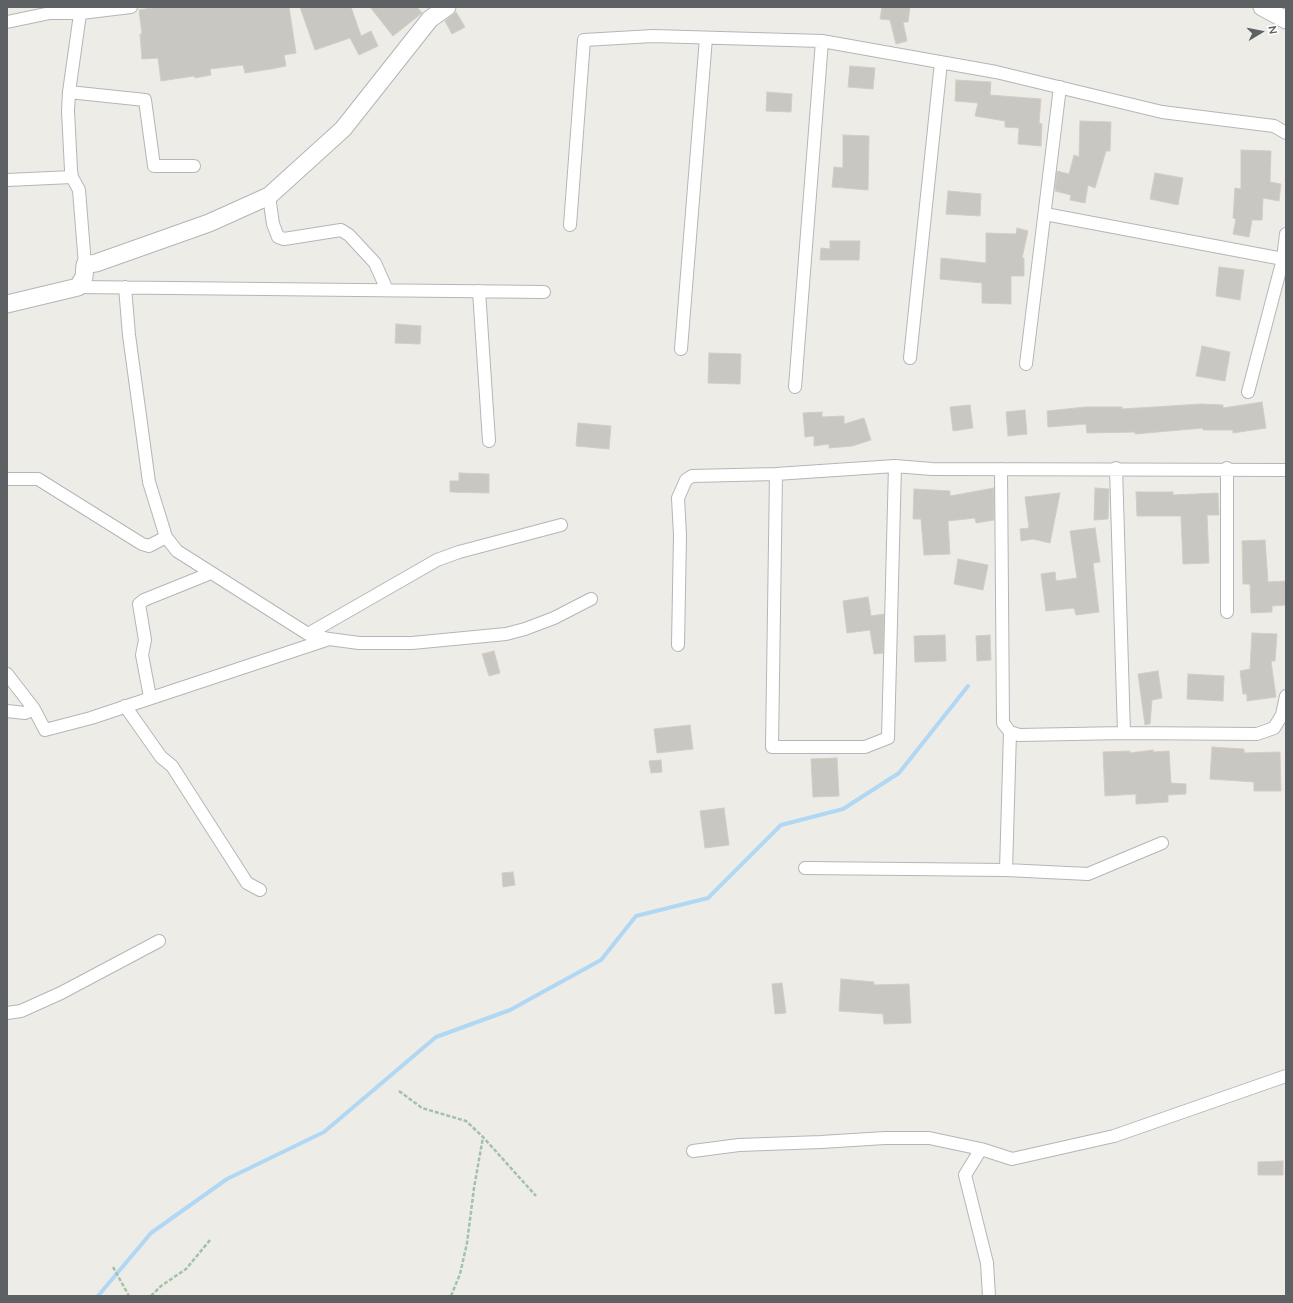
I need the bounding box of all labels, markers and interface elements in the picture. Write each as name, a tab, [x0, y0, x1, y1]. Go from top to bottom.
north arrow	[1241, 12, 1281, 52]
text: N	[1265, 25, 1280, 35]

